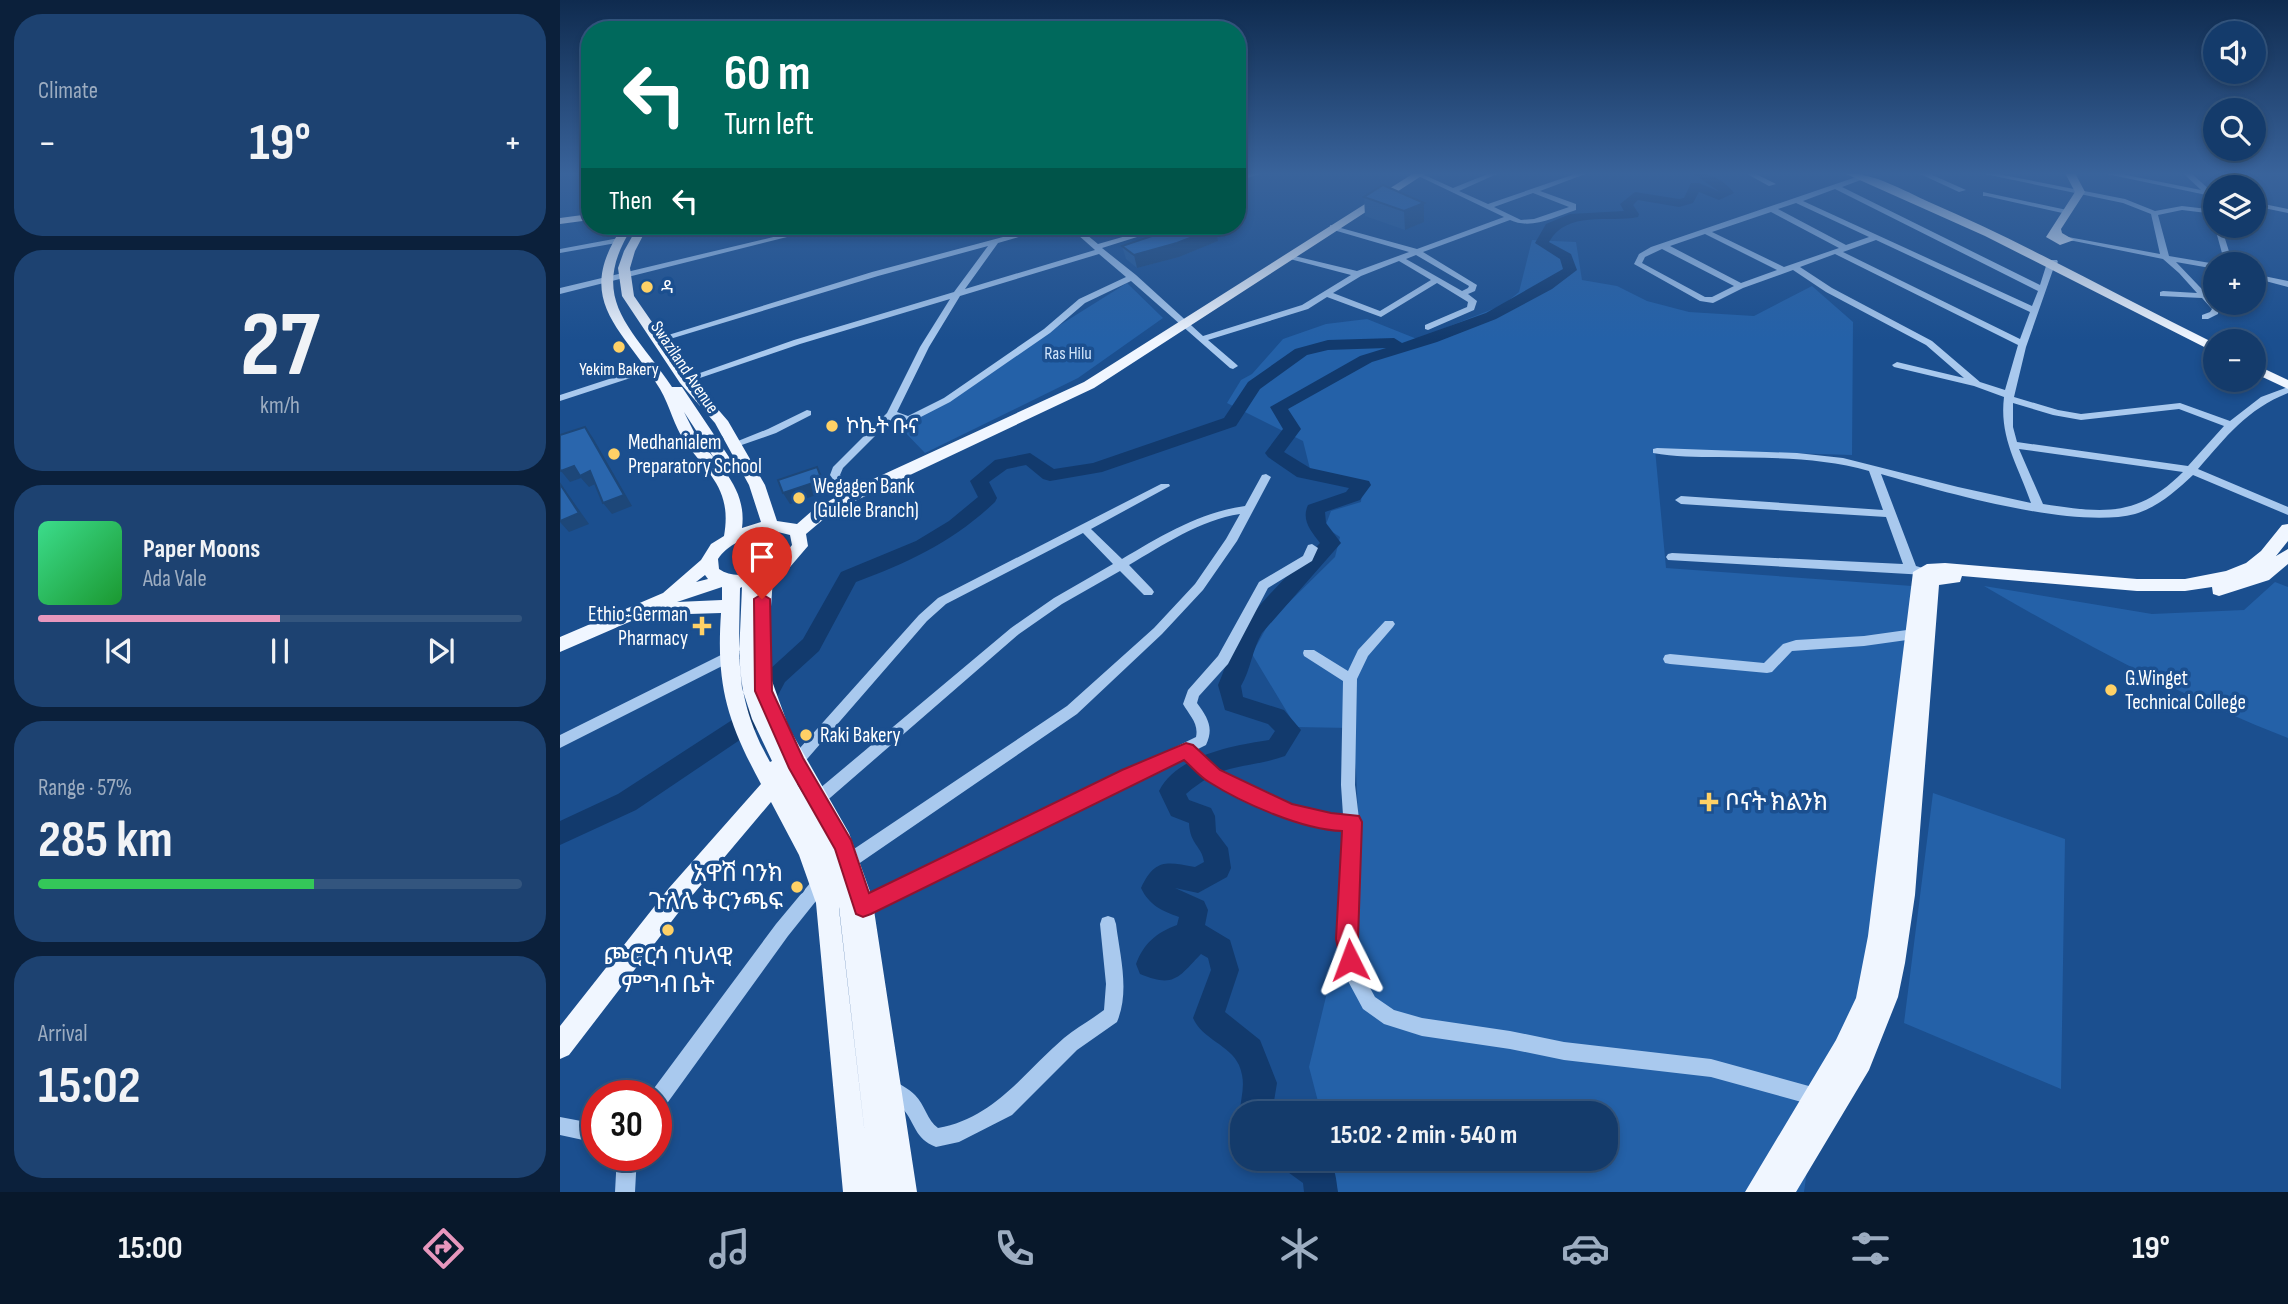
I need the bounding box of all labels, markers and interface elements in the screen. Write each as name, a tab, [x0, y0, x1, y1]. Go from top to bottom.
map controls	[2203, 21, 2266, 392]
button: sound	[2203, 21, 2266, 84]
text: 60 m	[724, 45, 811, 104]
icon: left	[609, 49, 700, 140]
text: Climate	[38, 77, 98, 105]
button: search	[2203, 98, 2266, 161]
text: Turn left	[724, 105, 814, 144]
text: 19°	[249, 112, 311, 175]
text: −	[38, 121, 57, 166]
text: +	[503, 121, 522, 166]
button: layers	[2203, 175, 2266, 238]
icon: left	[666, 182, 704, 220]
text: Then	[609, 186, 652, 217]
button: +	[2203, 252, 2266, 315]
place label: ዳ	[661, 277, 674, 298]
marker: ዳ	[639, 279, 655, 295]
text: 27	[240, 292, 320, 401]
street label: Swaziland Avenue	[646, 317, 723, 417]
button: −	[2203, 329, 2266, 392]
marker: Yekim Bakery	[611, 339, 627, 355]
park label: Ras Hilu	[1044, 343, 1092, 364]
place label: Yekim Bakery	[579, 359, 659, 380]
text: km/h	[260, 392, 300, 420]
place label: ኮኬት ቡና	[846, 414, 919, 439]
marker: ኮኬት ቡና	[824, 418, 840, 434]
place label: Medhanialem Preparatory School	[628, 430, 762, 479]
marker: Medhanialem Preparatory School	[606, 446, 622, 462]
place label: Wegagen Bank (Gulele Branch)	[813, 474, 919, 523]
marker: Wegagen Bank (Gulele Branch)	[791, 490, 807, 506]
pin	[732, 527, 792, 599]
text: Paper Moons	[143, 534, 260, 565]
icon: arrive	[743, 538, 781, 576]
text: Ada Vale	[143, 565, 207, 593]
place label: Ethio-German Pharmacy	[588, 602, 688, 651]
marker: Ethio-German Pharmacy	[694, 618, 710, 634]
icon: previous	[100, 632, 138, 670]
icon: pause	[261, 632, 299, 670]
icon: next	[422, 632, 460, 670]
place label: G.Winget Technical College	[2125, 666, 2246, 715]
marker: G.Winget Technical College	[2103, 682, 2119, 698]
place label: Raki Bakery	[820, 723, 901, 748]
marker: Raki Bakery	[798, 727, 814, 743]
text: Range · 57%	[38, 774, 132, 802]
place label: ቦናት ክልንክ	[1725, 788, 1828, 817]
marker: ቦናት ክልንክ	[1699, 792, 1719, 812]
text: 285 km	[38, 809, 173, 872]
place label: አዋሽ ባንክ ጉለሌ ቅርንጫፍ	[649, 859, 783, 916]
marker: አዋሽ ባንክ ጉለሌ ቅርንጫፍ	[789, 879, 805, 895]
marker: ጮሮርሳ ባህላዊ ምግብ ቤት	[660, 922, 676, 938]
position arrow	[1313, 923, 1387, 997]
place label: ጮሮርሳ ባህላዊ ምግብ ቤት	[603, 942, 733, 999]
text: Arrival	[38, 1020, 87, 1048]
text: 15:02	[38, 1055, 141, 1118]
speed limit sign: 30	[581, 1080, 672, 1171]
text: 15:02 · 2 min · 540 m	[1331, 1120, 1517, 1151]
icon: directions	[419, 1224, 468, 1273]
icon: music	[705, 1224, 754, 1273]
icon: phone	[990, 1224, 1039, 1273]
icon: climate	[1275, 1224, 1324, 1273]
icon: car	[1561, 1224, 1610, 1273]
icon: filters	[1846, 1224, 1895, 1273]
text: 15:00	[118, 1229, 183, 1268]
text: 19°	[2132, 1229, 2170, 1268]

